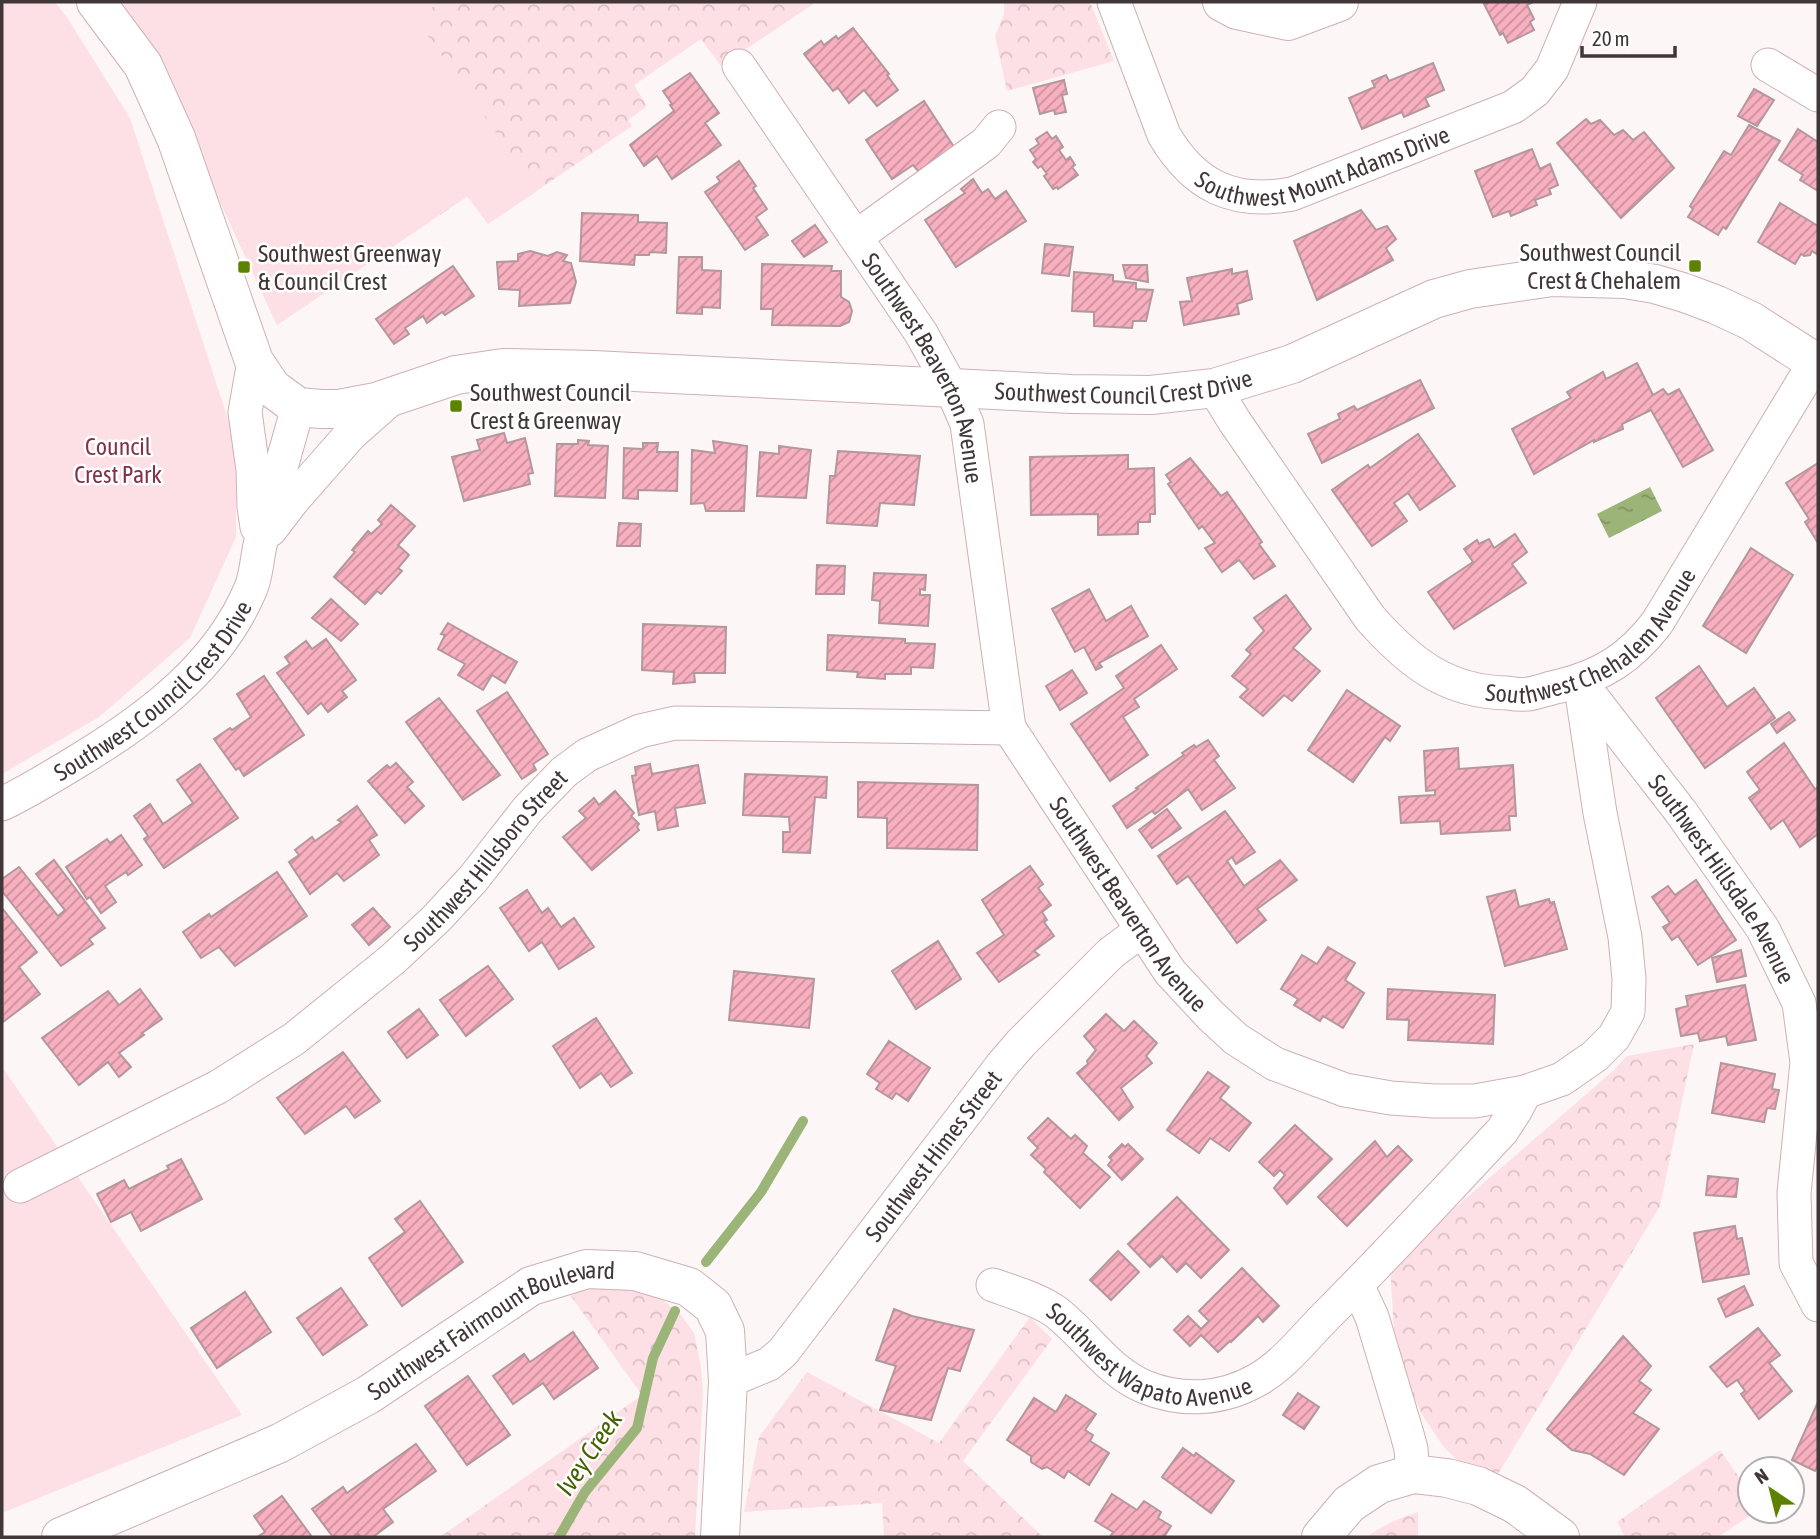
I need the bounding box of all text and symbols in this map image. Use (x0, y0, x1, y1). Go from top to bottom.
scale bar (1582, 14, 1675, 58)
text: 20 m (1592, 26, 1630, 50)
street label: Southwest Mount Adams Drive (1190, 120, 1453, 211)
place label: Southwest Council Crest & Chehalem (1520, 239, 1682, 294)
place label: Southwest Greenway & Council Crest (258, 240, 442, 295)
street label: Southwest Beaverton Avenue (857, 248, 989, 485)
marker: Southwest Council Crest & Chehalem (1687, 258, 1703, 274)
marker: Southwest Greenway & Council Crest (236, 259, 252, 275)
street label: Southwest Council Crest Drive (994, 364, 1255, 409)
place label: Southwest Council Crest & Greenway (470, 379, 632, 434)
marker: Southwest Council Crest & Greenway (448, 398, 464, 414)
park label: Council Crest Park (74, 433, 162, 488)
street label: Southwest Chehalem Avenue (1484, 563, 1701, 708)
street label: Southwest Council Crest Drive (49, 596, 256, 786)
street label: Southwest Hillsboro Street (398, 764, 572, 956)
street label: Southwest Hillsdale Avenue (1643, 769, 1801, 988)
street label: Southwest Beaverton Avenue (1045, 792, 1213, 1017)
street label: Southwest Himes Street (859, 1065, 1007, 1246)
street label: Southwest Fairmount Boulevard (362, 1255, 616, 1405)
street label: Southwest Wapato Avenue (1042, 1297, 1256, 1410)
water label: Ivey Creek (550, 1404, 629, 1501)
north arrow (1736, 1455, 1806, 1525)
text: N (1750, 1464, 1772, 1488)

